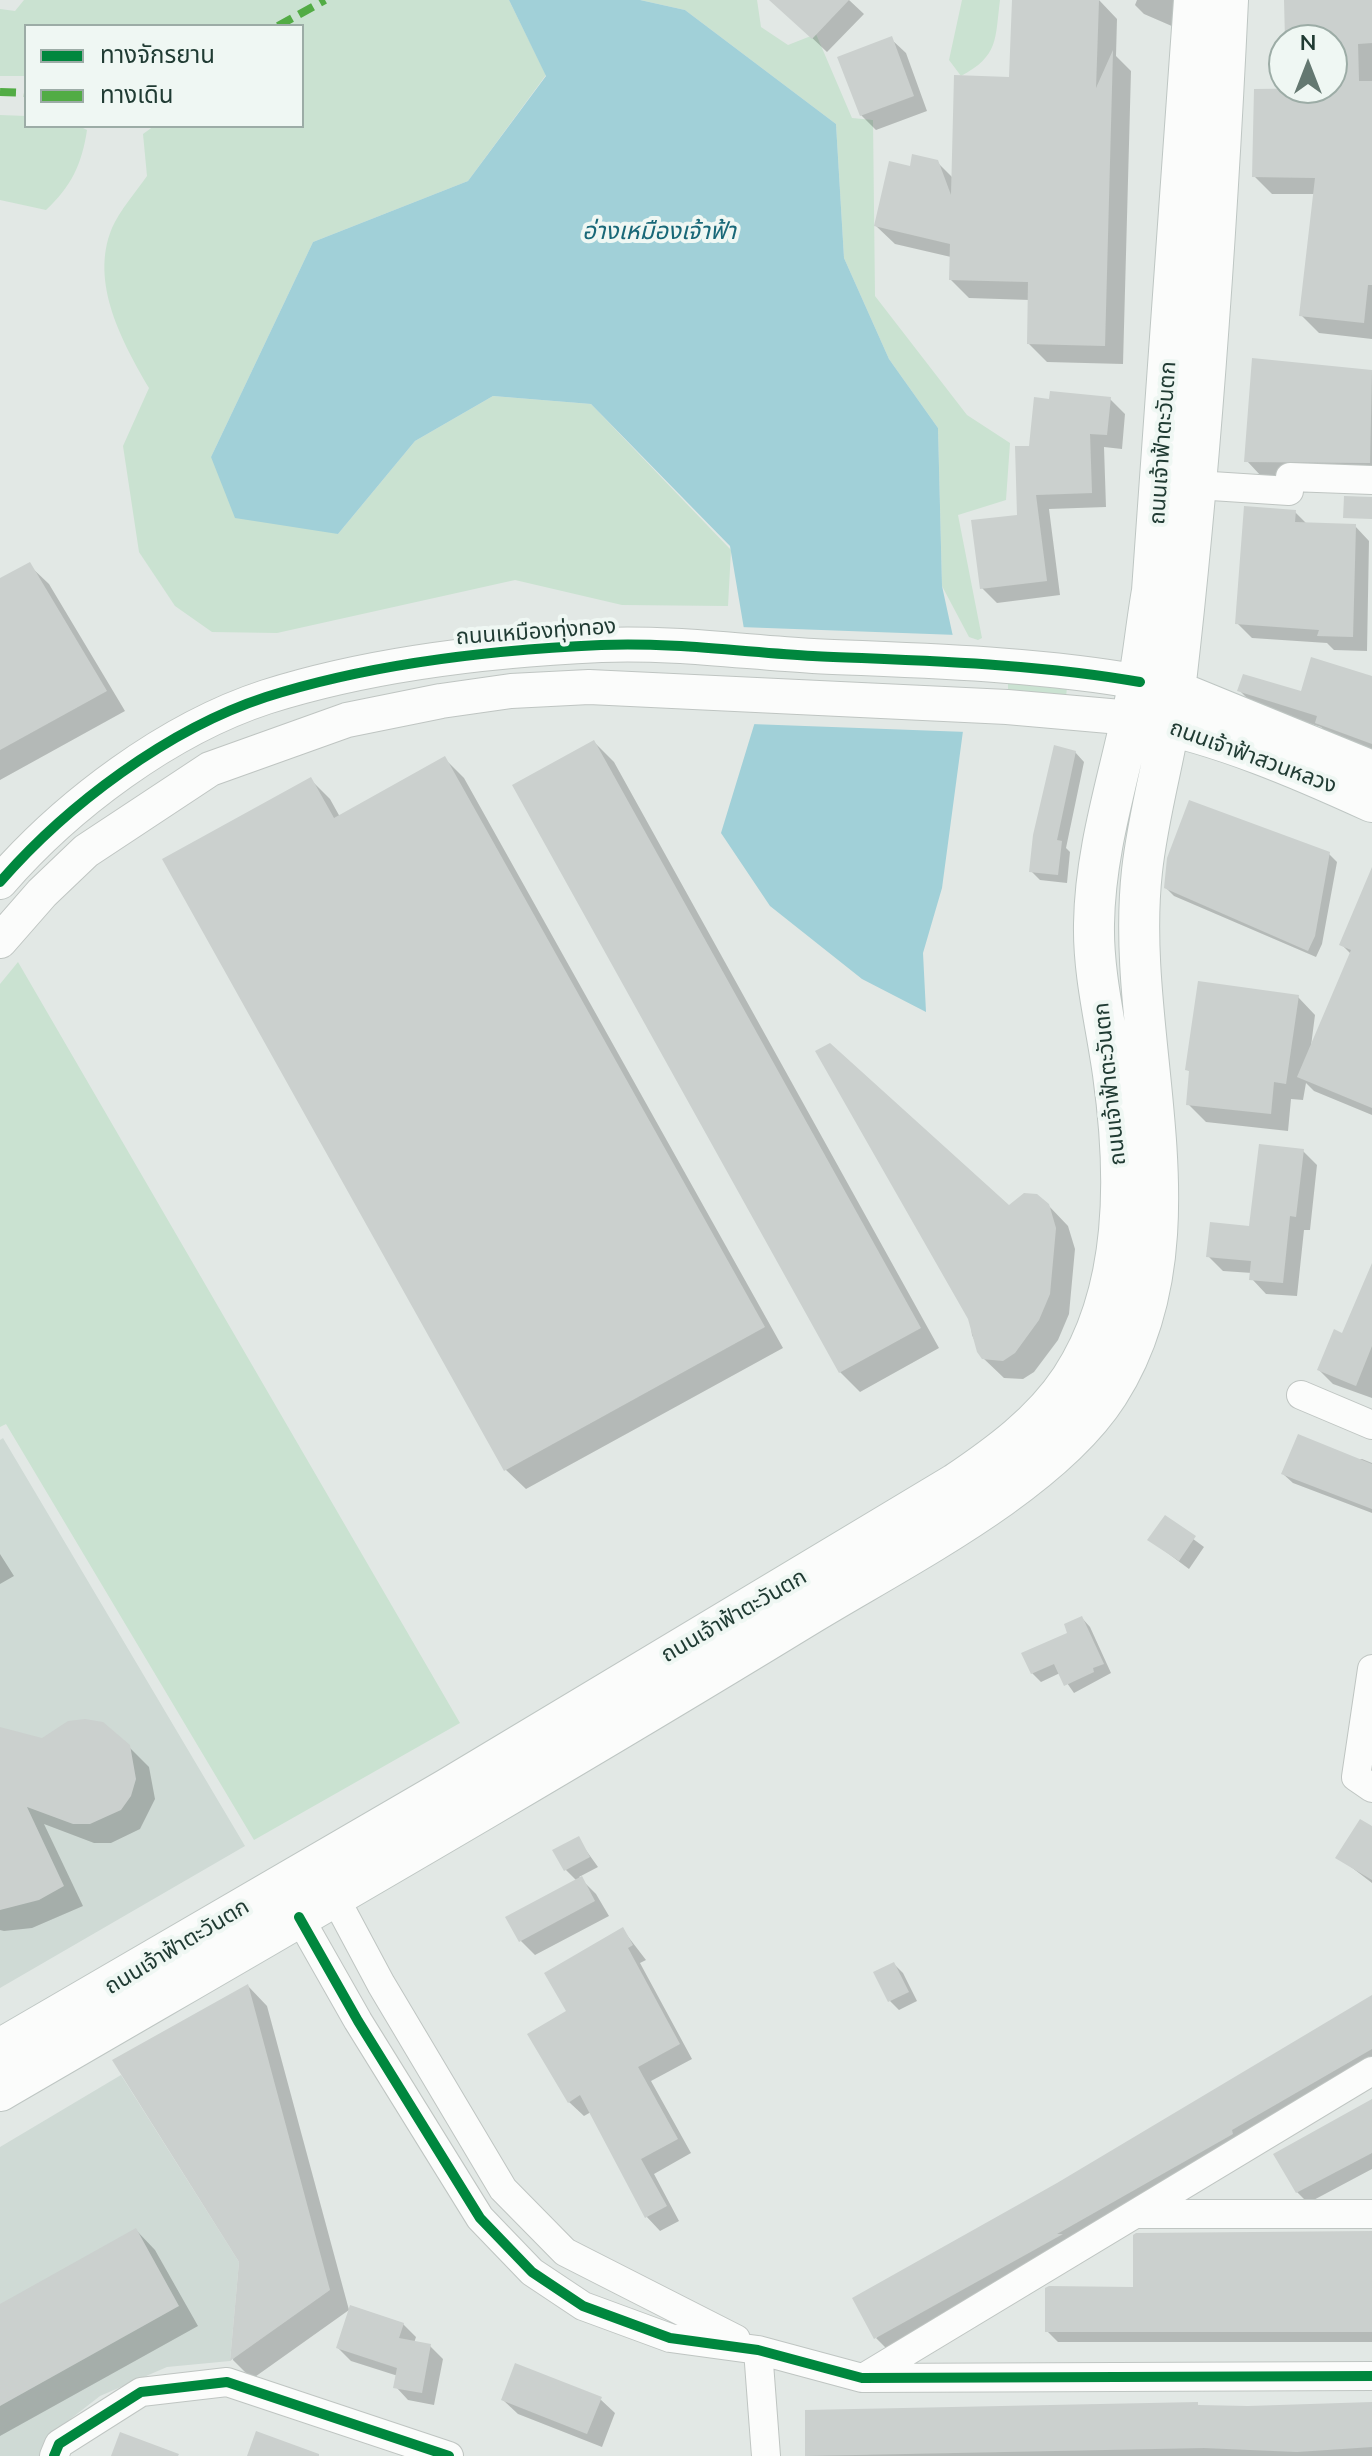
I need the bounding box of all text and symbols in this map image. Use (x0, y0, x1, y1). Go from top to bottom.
legend (24, 24, 304, 128)
north arrow (1268, 24, 1348, 104)
text: N (1300, 28, 1316, 56)
text: ทางจักรยาน (100, 39, 215, 69)
text: ทางเดิน (100, 79, 174, 109)
water label: อ่างเหมืองเจ้าฟ้า (582, 218, 736, 246)
street label: ถนนเจ้าฟ้าตะวันตก (1144, 360, 1182, 526)
street label: ถนนเหมืองทุ่งทอง (455, 613, 617, 651)
street label: ถนนเจ้าฟ้าสวนหลวง (1166, 715, 1340, 799)
street label: ถนนเจ้าฟ้าตะวันตก (1088, 1001, 1132, 1167)
street label: ถนนเจ้าฟ้าตะวันตก (657, 1564, 811, 1668)
street label: ถนนเจ้าฟ้าตะวันตก (100, 1894, 254, 2000)

